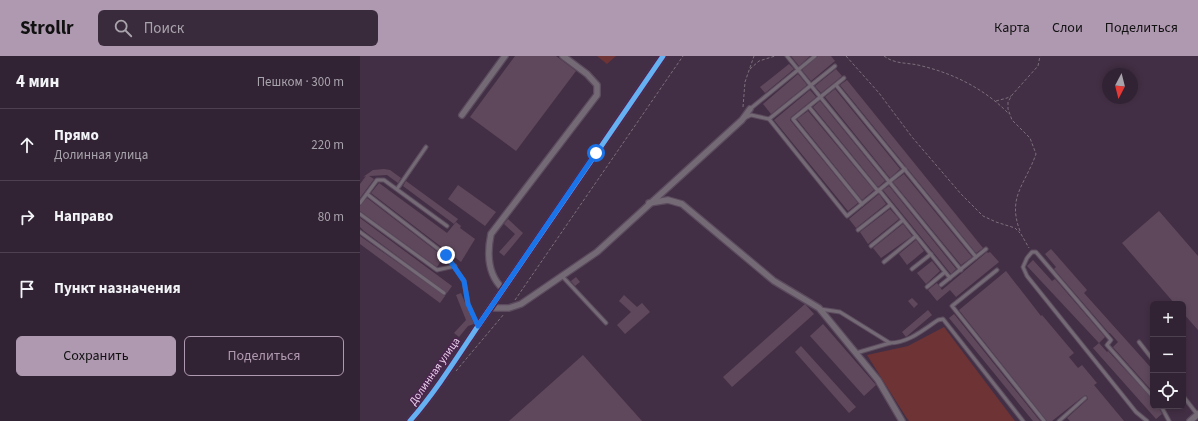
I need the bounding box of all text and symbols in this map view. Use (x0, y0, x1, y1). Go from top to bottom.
search box (98, 10, 378, 46)
text: Strollr (20, 15, 74, 42)
icon: search (112, 17, 134, 39)
text: Поиск (144, 18, 184, 39)
text: Карта (994, 18, 1030, 38)
text: Слои (1052, 18, 1083, 38)
text: Поделиться (1105, 18, 1178, 38)
north arrow (1102, 68, 1138, 104)
text: 4 мин (16, 70, 59, 94)
text: Пешком · 300 m (257, 73, 344, 91)
text: Прямо (54, 125, 99, 146)
icon: ahead (16, 134, 38, 156)
text: 220 m (311, 136, 344, 154)
route start (587, 144, 605, 162)
text: Долинная улица (54, 146, 148, 164)
icon: right (16, 206, 38, 228)
text: Направо (54, 206, 113, 227)
text: 80 m (318, 208, 344, 226)
route end (437, 246, 455, 264)
icon: arrive (16, 278, 38, 300)
text: Пункт назначения (54, 278, 181, 299)
map controls (1150, 301, 1186, 409)
button: + (1150, 301, 1186, 337)
street label: Долинная улица (405, 334, 463, 408)
button: Сохранить (16, 336, 176, 376)
button: Поделиться (184, 336, 344, 376)
button: − (1150, 337, 1186, 373)
button: locate (1150, 373, 1186, 409)

